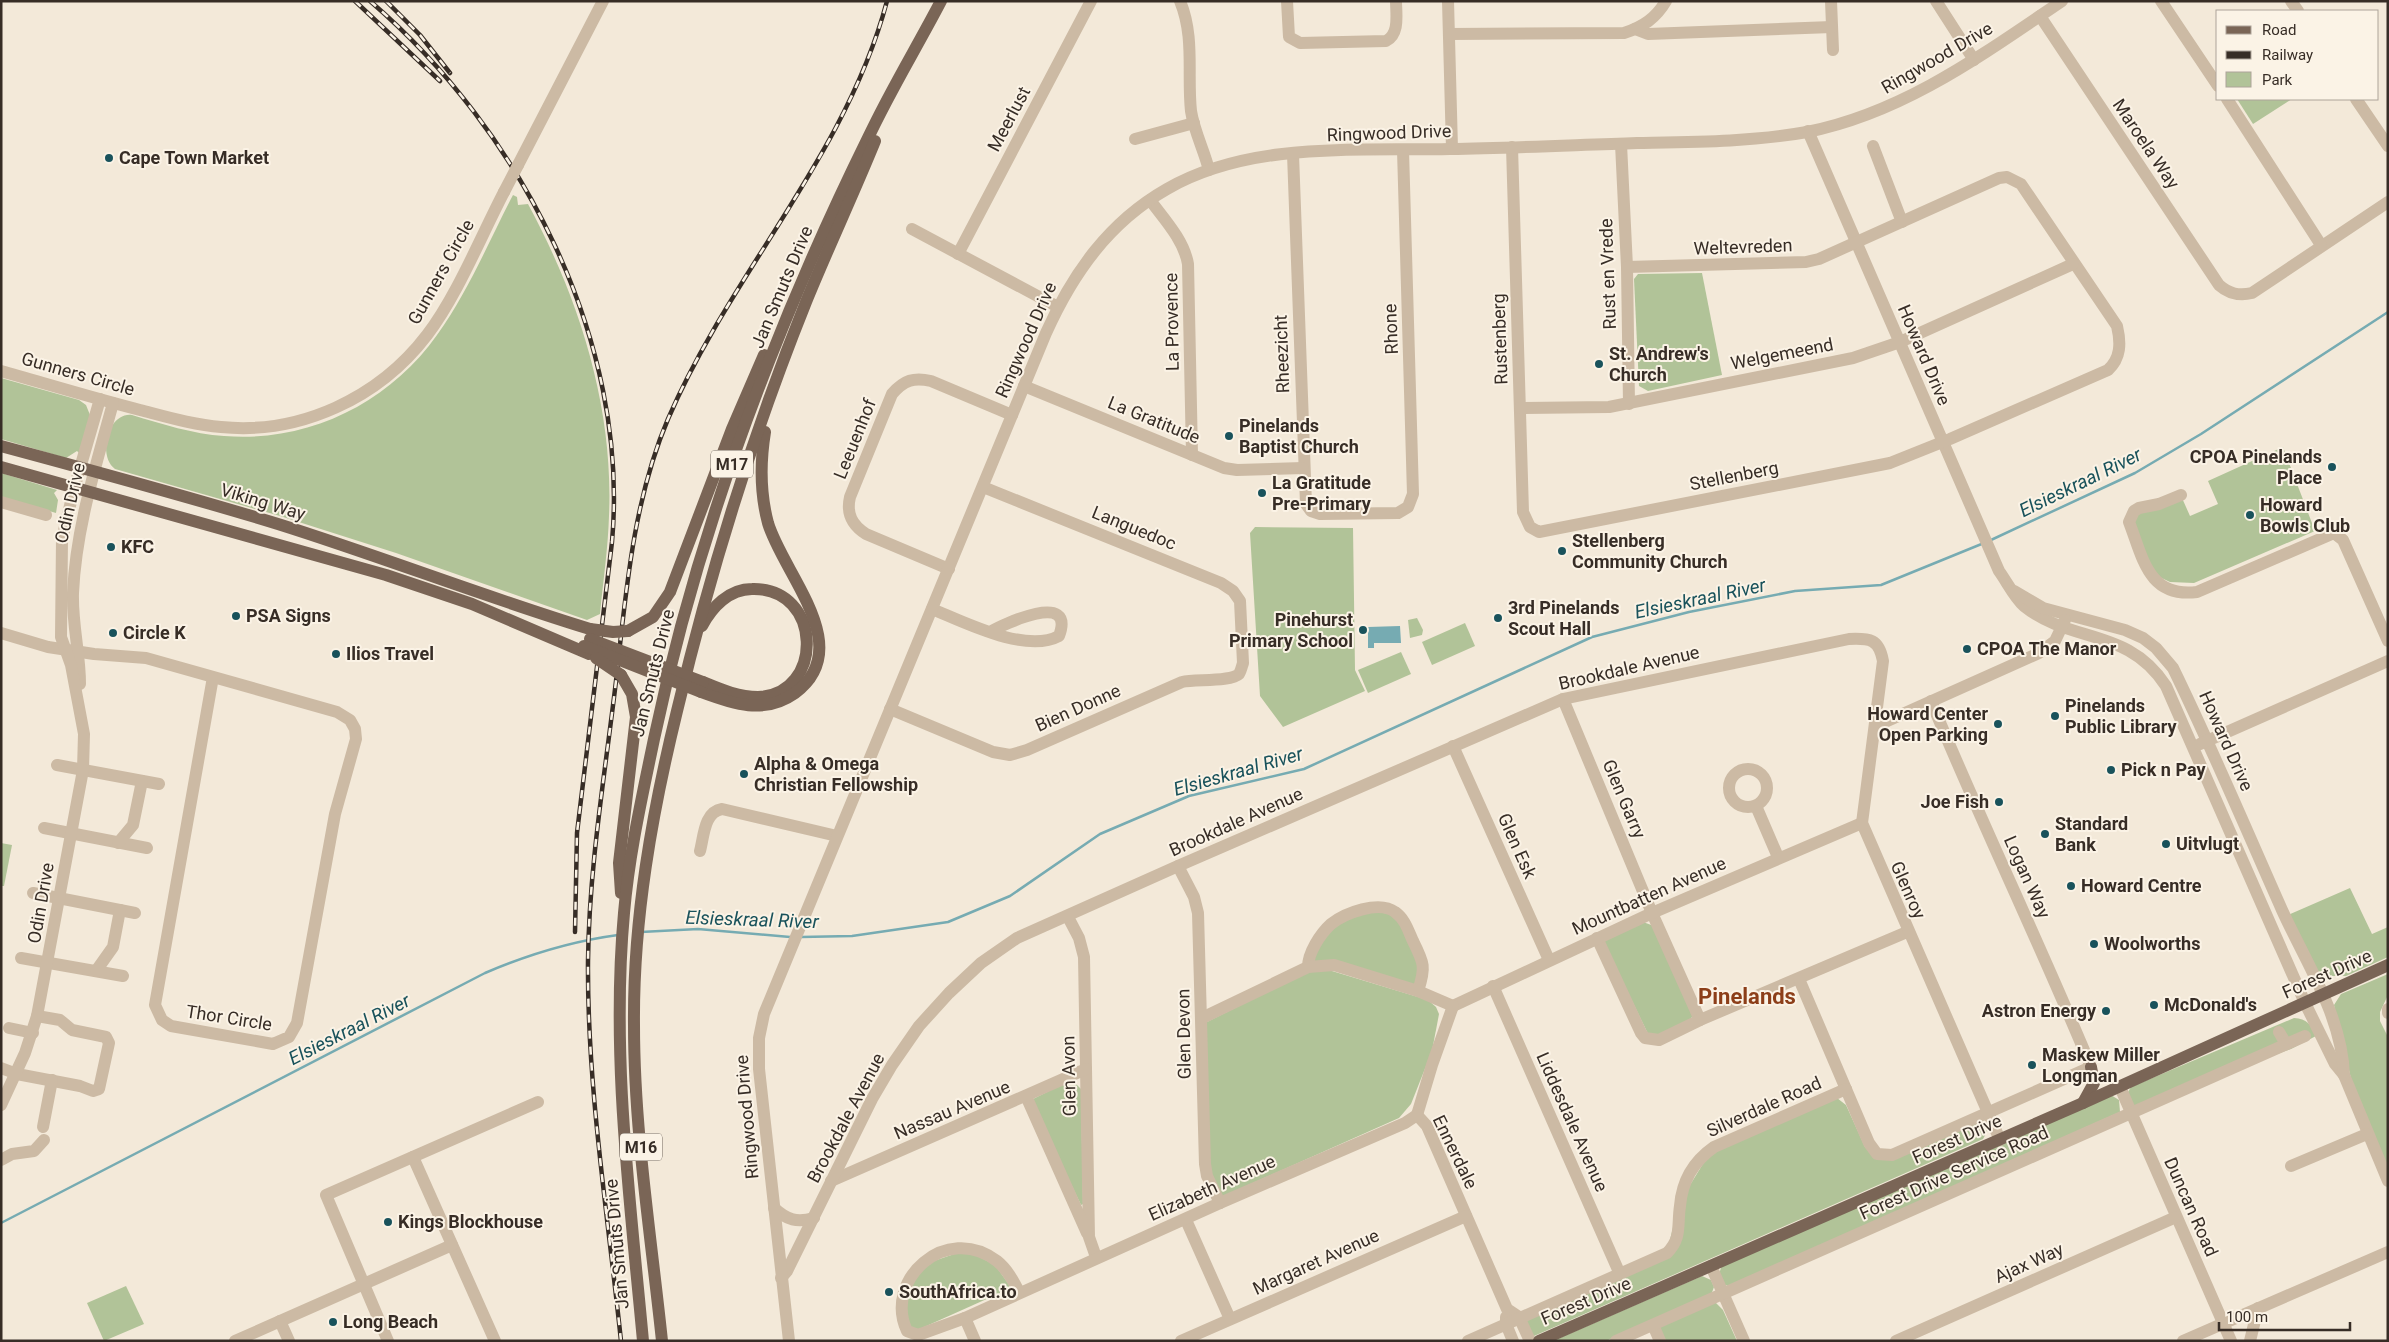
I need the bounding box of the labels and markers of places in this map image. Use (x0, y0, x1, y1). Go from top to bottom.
place label: Cape Town Market (119, 147, 269, 168)
marker: Cape Town Market (103, 152, 115, 164)
place label: St. Andrew's Church (1609, 343, 1709, 385)
marker: St. Andrew's Church (1593, 358, 1605, 370)
place label: Pinelands Baptist Church (1239, 415, 1359, 457)
marker: Pinelands Baptist Church (1223, 430, 1235, 442)
place label: CPOA Pinelands Place (2190, 446, 2322, 488)
marker: CPOA Pinelands Place (2326, 461, 2338, 473)
place label: La Gratitude Pre-Primary (1272, 472, 1372, 514)
marker: La Gratitude Pre-Primary (1256, 487, 1268, 499)
place label: Howard Bowls Club (2260, 494, 2350, 536)
marker: Howard Bowls Club (2244, 509, 2256, 521)
place label: Stellenberg Community Church (1572, 530, 1728, 572)
place label: KFC (121, 536, 154, 557)
marker: KFC (105, 541, 117, 553)
marker: Stellenberg Community Church (1556, 545, 1568, 557)
place label: 3rd Pinelands Scout Hall (1508, 597, 1619, 639)
place label: PSA Signs (246, 605, 331, 626)
place label: Pinehurst Primary School (1229, 609, 1353, 651)
marker: PSA Signs (230, 610, 242, 622)
marker: 3rd Pinelands Scout Hall (1492, 612, 1504, 624)
place label: Circle K (123, 622, 186, 643)
marker: Pinehurst Primary School (1357, 624, 1369, 636)
marker: Circle K (107, 627, 119, 639)
place label: CPOA The Manor (1977, 638, 2117, 659)
place label: Ilios Travel (346, 643, 434, 664)
marker: CPOA The Manor (1961, 643, 1973, 655)
marker: Ilios Travel (330, 648, 342, 660)
place label: Pinelands Public Library (2065, 695, 2177, 737)
place label: Howard Center Open Parking (1867, 703, 1988, 745)
marker: Pinelands Public Library (2049, 710, 2061, 722)
marker: Howard Center Open Parking (1992, 718, 2004, 730)
place label: Alpha & Omega Christian Fellowship (754, 753, 918, 795)
place label: Pick n Pay (2121, 759, 2206, 780)
marker: Pick n Pay (2105, 764, 2117, 776)
marker: Alpha & Omega Christian Fellowship (738, 768, 750, 780)
place label: Joe Fish (1921, 791, 1989, 812)
marker: Joe Fish (1993, 796, 2005, 808)
place label: Standard Bank (2055, 813, 2128, 855)
marker: Standard Bank (2039, 828, 2051, 840)
place label: Uitvlugt (2176, 833, 2239, 854)
marker: Uitvlugt (2160, 838, 2172, 850)
place label: Howard Centre (2081, 875, 2202, 896)
marker: Howard Centre (2065, 880, 2077, 892)
place label: Woolworths (2104, 933, 2200, 954)
marker: Woolworths (2088, 938, 2100, 950)
place label: McDonald's (2164, 994, 2257, 1015)
marker: McDonald's (2148, 999, 2160, 1011)
place label: Astron Energy (1982, 1000, 2097, 1021)
marker: Astron Energy (2100, 1005, 2112, 1017)
place label: Maskew Miller Longman (2042, 1044, 2160, 1086)
marker: Maskew Miller Longman (2026, 1059, 2038, 1071)
place label: Kings Blockhouse (398, 1211, 543, 1232)
marker: Kings Blockhouse (382, 1216, 394, 1228)
place label: SouthAfrica.to (899, 1281, 1017, 1302)
marker: SouthAfrica.to (883, 1286, 895, 1298)
place label: Long Beach (343, 1311, 438, 1332)
marker: Long Beach (327, 1316, 339, 1328)

